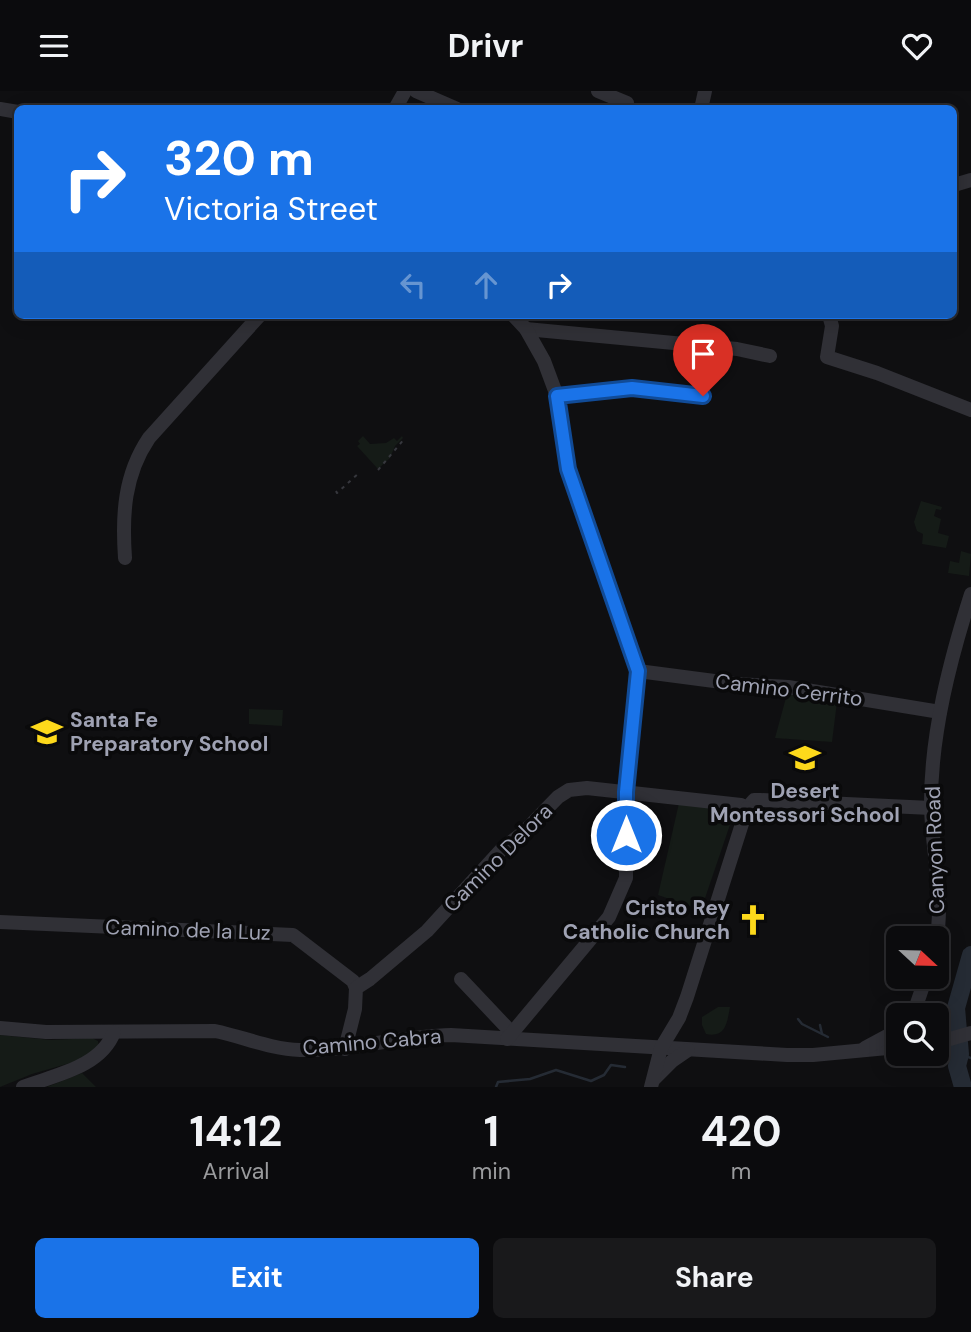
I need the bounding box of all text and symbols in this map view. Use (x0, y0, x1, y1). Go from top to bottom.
text: Drivr (448, 25, 523, 67)
icon: menu (35, 27, 73, 65)
icon: heart (898, 27, 936, 65)
text: 320 m (164, 126, 314, 190)
icon: right (49, 133, 140, 224)
text: Victoria Street (164, 188, 378, 230)
icon: left (394, 266, 432, 304)
icon: ahead (467, 266, 505, 304)
icon: right (540, 266, 578, 304)
pin (673, 324, 733, 396)
icon: arrive (684, 335, 722, 373)
street label: Camino Cerrito (714, 667, 864, 713)
place label: Santa Fe Preparatory School (70, 706, 268, 758)
school or university icon: Santa Fe Preparatory School (30, 715, 64, 749)
school or university icon: Desert Montessori School (788, 741, 822, 775)
place label: Desert Montessori School (710, 777, 900, 829)
street label: Canyon Road (919, 786, 951, 914)
street label: Camino Delora (438, 798, 558, 918)
position arrow (589, 798, 663, 872)
place label: Cristo Rey Catholic Church (563, 894, 730, 946)
church icon: Cristo Rey Catholic Church (736, 903, 770, 937)
street label: Camino de la Luz (105, 913, 271, 947)
north arrow (886, 926, 948, 989)
map controls (886, 926, 949, 1066)
button: search (886, 1003, 949, 1066)
street label: Camino Cabra (301, 1022, 443, 1062)
text: 14:12 (190, 1104, 282, 1159)
text: 1 (484, 1104, 499, 1159)
text: 420 (701, 1104, 781, 1159)
text: Arrival (202, 1156, 269, 1186)
text: min (472, 1156, 511, 1186)
text: m (731, 1156, 751, 1186)
button: Exit (35, 1238, 479, 1318)
button: Share (493, 1238, 936, 1318)

